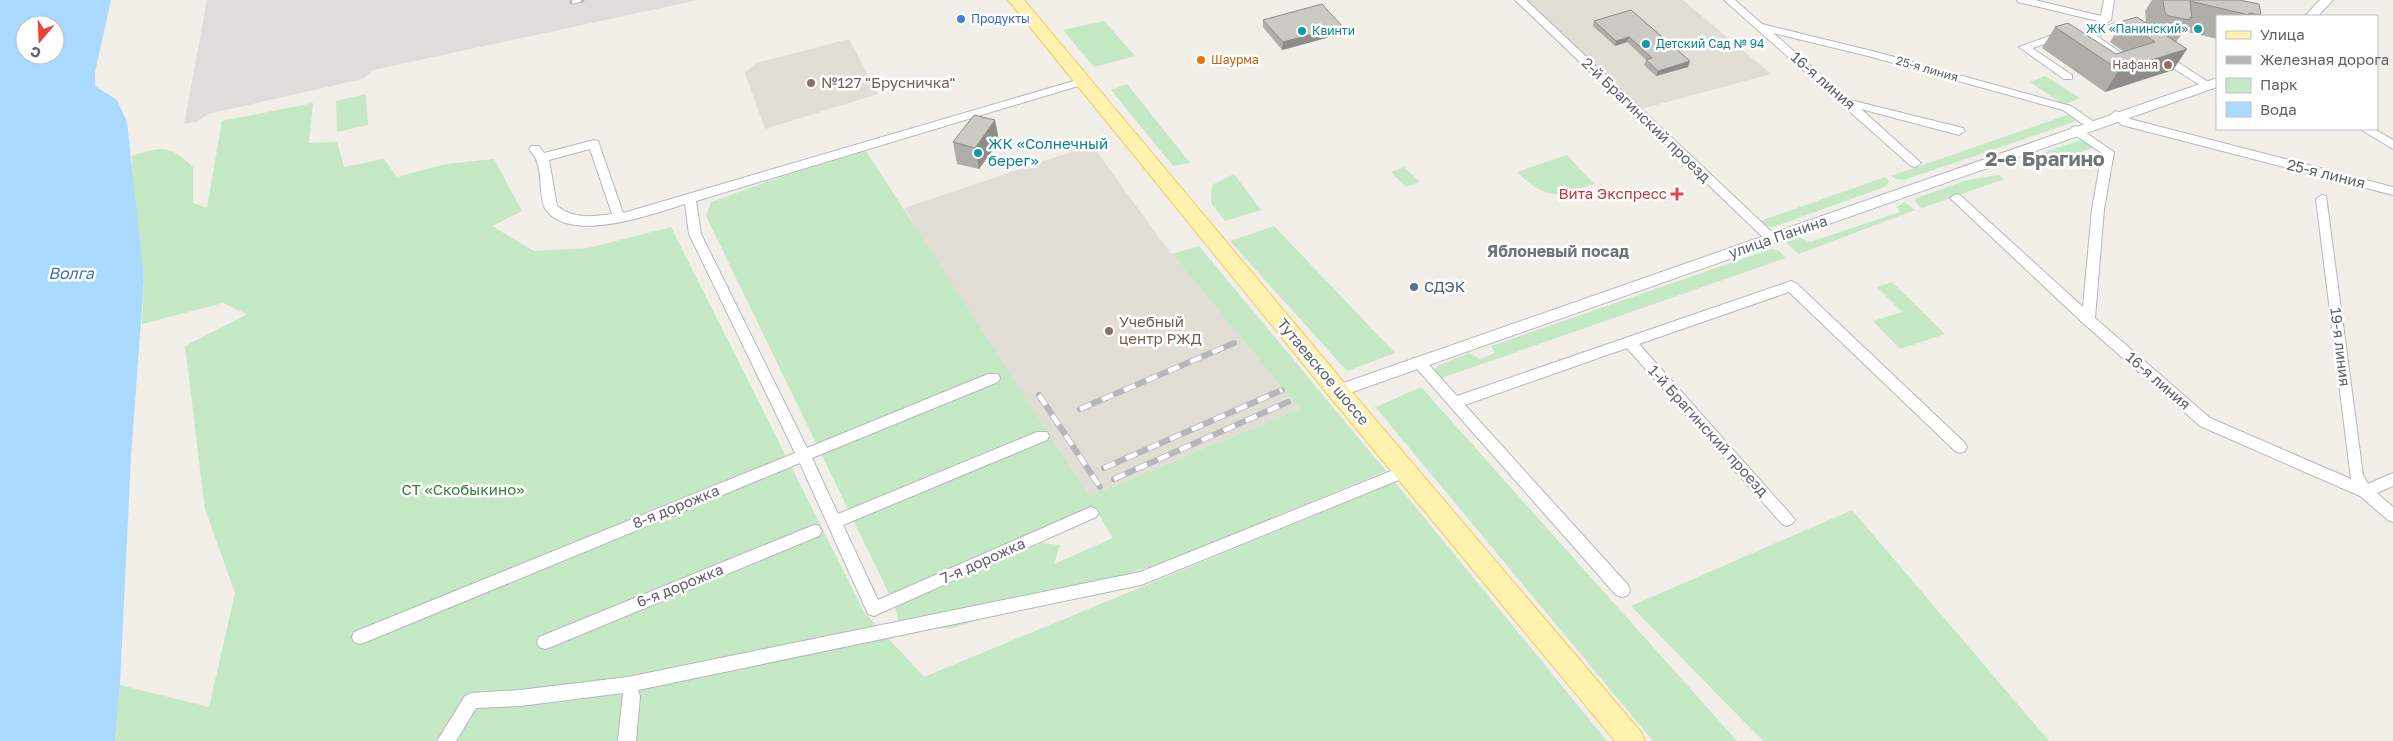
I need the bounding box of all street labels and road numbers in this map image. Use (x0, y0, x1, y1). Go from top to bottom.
street label: 16-я линия (1788, 47, 1859, 113)
street label: 25-я линия (1894, 52, 1960, 85)
street label: 2-й Брагинский проезд (1579, 53, 1715, 185)
street label: 25-я линия (2285, 155, 2367, 191)
street label: улица Панина (1726, 211, 1829, 261)
street label: 19-я линия (2327, 307, 2355, 387)
street label: Тутаевское шоссе (1274, 314, 1374, 429)
street label: 16-я линия (2123, 347, 2194, 413)
street label: 1-й Брагинский проезд (1645, 361, 1772, 500)
street label: 8-я дорожка (630, 480, 722, 532)
street label: 7-я дорожка (937, 533, 1028, 587)
street label: 6-я дорожка (634, 559, 726, 611)

